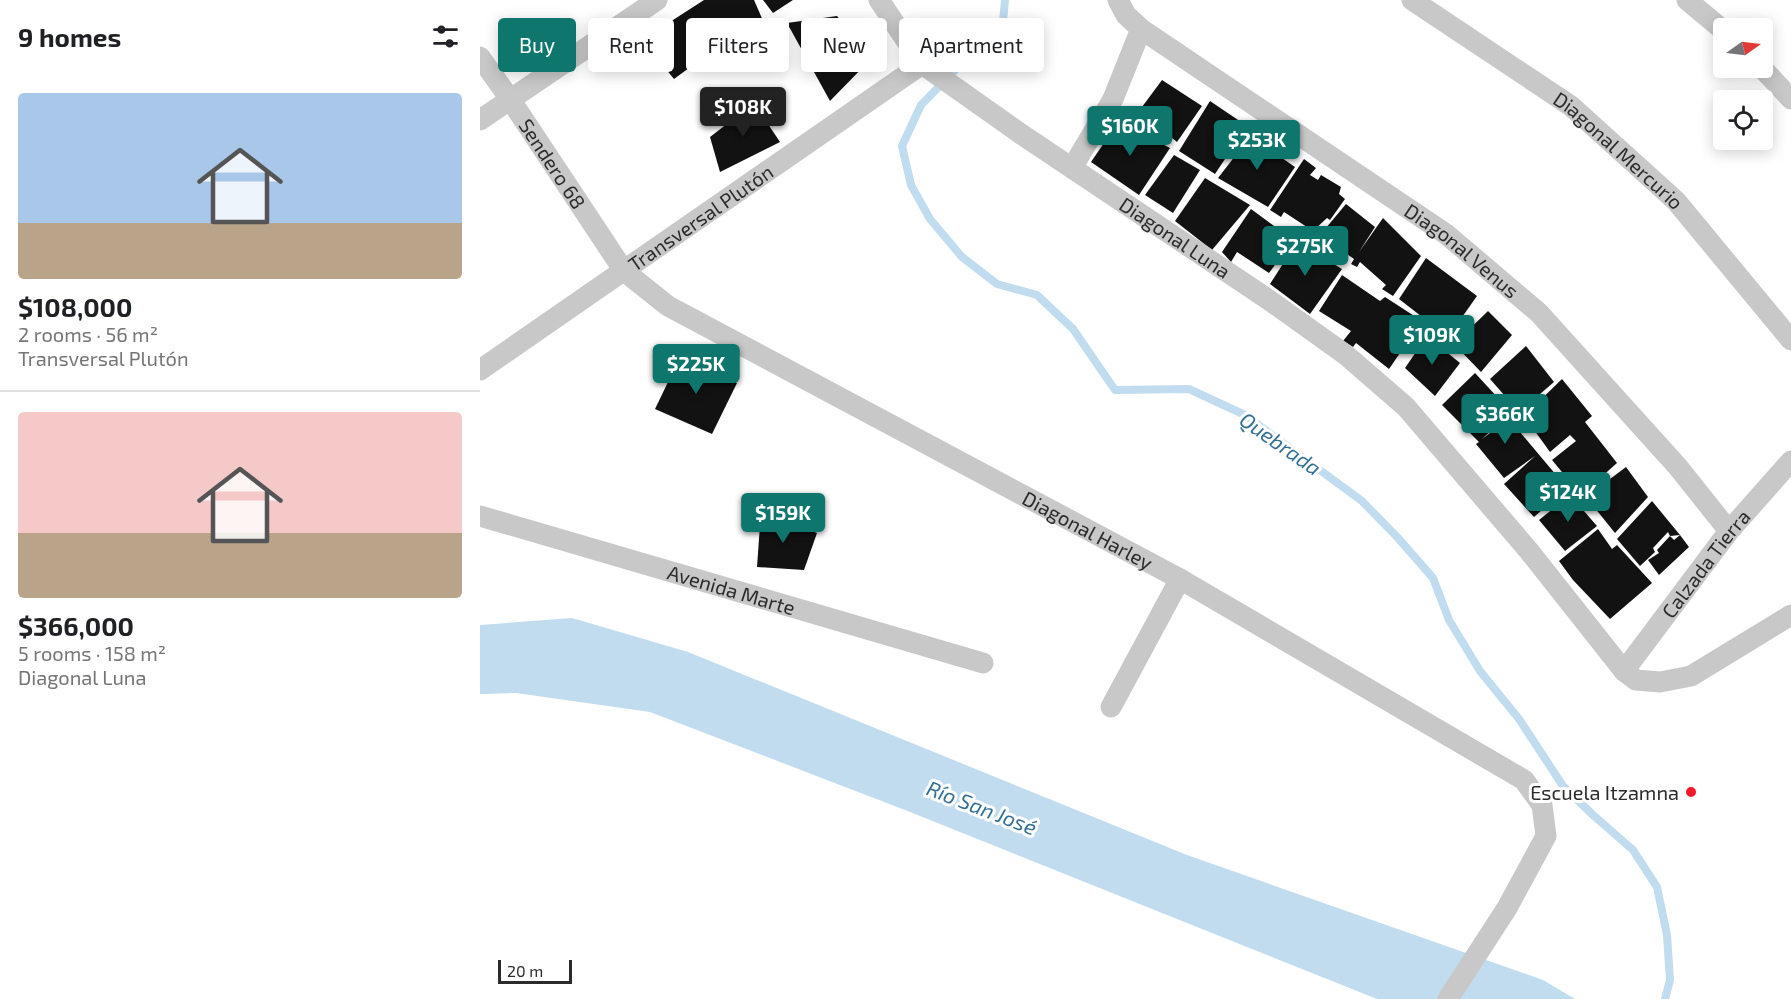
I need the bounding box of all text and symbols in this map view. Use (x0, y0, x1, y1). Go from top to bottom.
chip: Buy (498, 18, 576, 72)
chip: Rent (588, 18, 674, 72)
chip: Filters (686, 18, 789, 72)
chip: New (801, 18, 887, 72)
chip: Apartment (899, 18, 1044, 72)
north arrow (1713, 18, 1773, 78)
map controls (1713, 18, 1773, 150)
icon: filters (429, 20, 462, 53)
text: 9 homes (18, 21, 121, 52)
street label: Diagonal Mercurio (1549, 86, 1689, 213)
pin: $108K (701, 87, 785, 138)
button: locate (1713, 90, 1773, 150)
text: $108K (714, 94, 772, 118)
pin: $160K (1088, 106, 1172, 157)
text: $160K (1101, 113, 1159, 137)
street label: Sendero 68 (514, 114, 591, 213)
pin: $253K (1215, 120, 1299, 171)
text: $253K (1228, 127, 1286, 151)
icon: home (186, 132, 294, 240)
street label: Transversal Plutón (623, 159, 777, 276)
street label: Diagonal Luna (1115, 192, 1235, 283)
street label: Diagonal Venus (1400, 198, 1524, 303)
pin: $275K (1263, 226, 1347, 277)
text: $275K (1276, 233, 1334, 257)
text: $108,000 (18, 291, 132, 322)
pin: $109K (1390, 315, 1474, 366)
text: 2 rooms · 56 m² (18, 322, 158, 346)
text: $109K (1403, 322, 1461, 346)
pin: $225K (654, 344, 738, 395)
text: Transversal Plutón (18, 346, 189, 370)
text: $225K (667, 351, 725, 375)
pin: $366K (1463, 394, 1547, 445)
text: $366K (1475, 401, 1535, 425)
water label: Quebrada (1235, 406, 1326, 481)
icon: home (186, 451, 294, 559)
pin: $124K (1526, 472, 1610, 523)
text: $124K (1539, 479, 1597, 503)
street label: Diagonal Harley (1019, 485, 1157, 574)
pin: $159K (741, 493, 825, 544)
text: $159K (755, 500, 811, 524)
street label: Calzada Tierra (1656, 504, 1755, 622)
street label: Avenida Marte (665, 559, 798, 619)
text: $366,000 (18, 610, 134, 641)
text: 5 rooms · 158 m² (18, 641, 166, 665)
text: Diagonal Luna (18, 665, 146, 689)
water label: Río San José (923, 775, 1041, 839)
place label: Escuela Itzamna (1530, 780, 1679, 804)
marker: Escuela Itzamna (1684, 785, 1698, 799)
scale bar (498, 957, 572, 984)
text: 20 m (507, 961, 543, 980)

